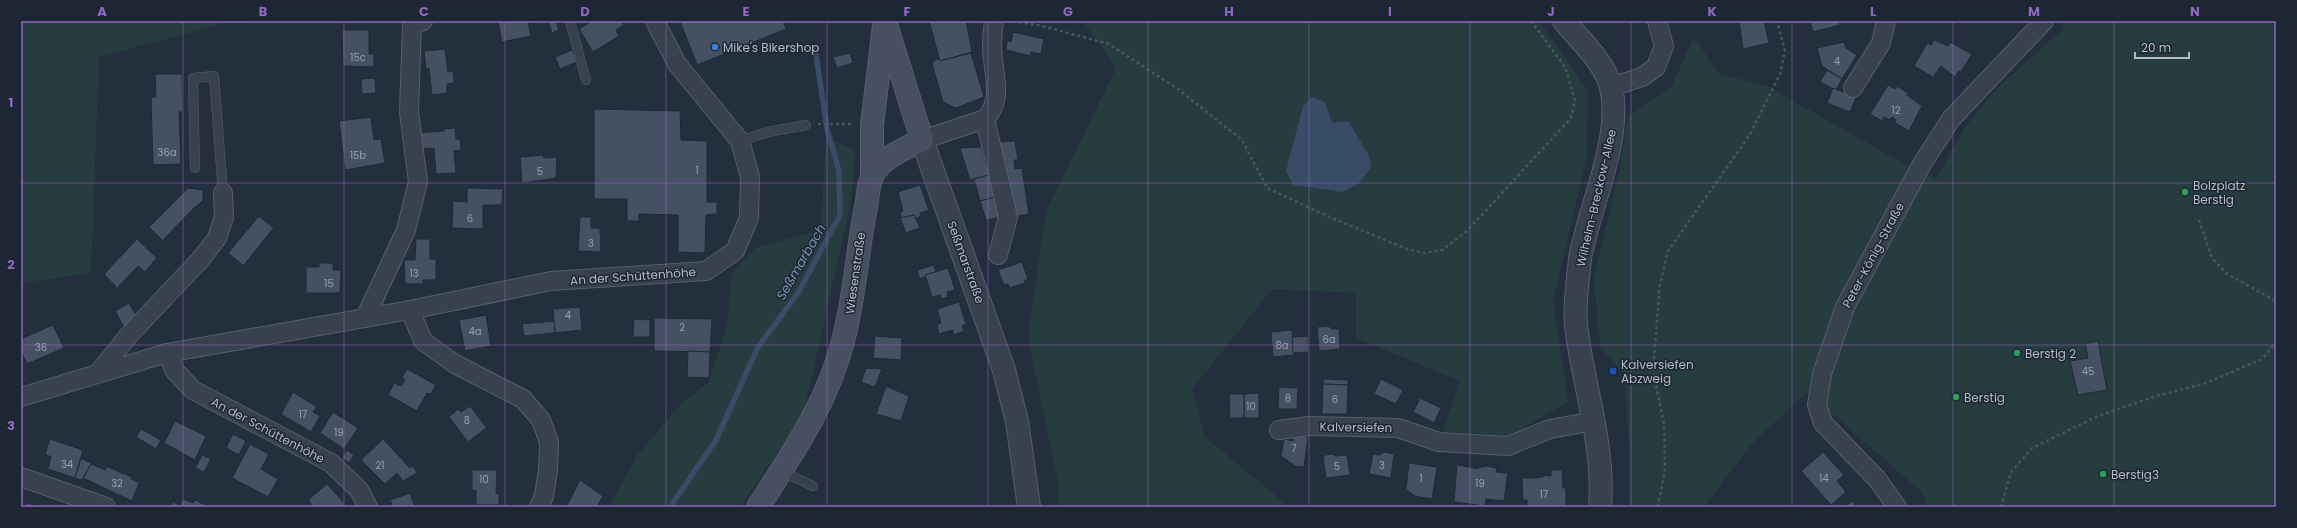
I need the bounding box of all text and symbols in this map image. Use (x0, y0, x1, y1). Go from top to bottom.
text: A (97, 2, 107, 21)
text: B (259, 2, 268, 21)
text: C (419, 2, 429, 21)
text: D (580, 2, 590, 21)
text: E (742, 2, 750, 21)
text: F (903, 2, 911, 21)
text: G (1063, 2, 1073, 21)
text: H (1224, 2, 1234, 21)
text: I (1388, 2, 1392, 21)
text: J (1547, 2, 1555, 21)
text: K (1707, 2, 1717, 21)
text: L (1870, 2, 1876, 21)
text: M (2028, 2, 2040, 21)
text: N (2190, 2, 2200, 21)
scale bar (2135, 34, 2189, 60)
place label: Mike's Bikershop (723, 39, 819, 56)
text: 20 m (2141, 39, 2171, 56)
marker: Mike's Bikershop (710, 42, 720, 52)
house number: 15c (350, 50, 366, 65)
house number: 4 (1834, 54, 1840, 69)
text: 1 (9, 93, 13, 112)
house number: 12 (1892, 103, 1901, 118)
street label: Wilhelm-Breckow-Allee (1572, 128, 1620, 268)
house number: 36a (158, 145, 177, 160)
house number: 15b (350, 148, 366, 163)
house number: 1 (695, 163, 699, 178)
house number: 5 (537, 164, 543, 179)
place label: Bolzplatz Berstig (2193, 177, 2245, 208)
marker: Bolzplatz Berstig (2180, 187, 2190, 197)
street label: Peter-König-Straße (1838, 199, 1908, 311)
house number: 6 (467, 211, 473, 226)
street label: Seßmarstraße (943, 218, 989, 306)
water label: Seßmarbach (772, 220, 830, 304)
street label: Wiesenstraße (841, 231, 869, 315)
house number: 3 (588, 236, 594, 251)
text: 2 (7, 255, 15, 274)
street label: An der Schüttenhöhe (569, 263, 697, 289)
house number: 13 (409, 266, 419, 281)
house number: 15 (324, 276, 334, 291)
house number: 4 (565, 308, 571, 323)
house number: 2 (679, 320, 685, 335)
house number: 4a (468, 324, 482, 339)
house number: 6a (1322, 332, 1336, 347)
house number: 8a (1275, 338, 1289, 353)
house number: 36 (35, 340, 47, 355)
place label: Berstig 2 (2025, 345, 2076, 362)
marker: Berstig 2 (2012, 348, 2022, 358)
place label: Kalversiefen Abzweig (1621, 356, 1694, 387)
house number: 45 (2082, 364, 2094, 379)
marker: Kalversiefen Abzweig (1608, 366, 1618, 376)
place label: Berstig (1964, 389, 2005, 406)
house number: 8 (1285, 391, 1291, 406)
house number: 6 (1332, 392, 1338, 407)
marker: Berstig (1951, 392, 1961, 402)
street label: An der Schüttenhöhe (208, 393, 328, 467)
house number: 10 (1246, 399, 1256, 414)
house number: 17 (299, 407, 308, 422)
house number: 8 (464, 413, 470, 428)
text: 3 (7, 416, 15, 435)
street label: Kalversiefen (1320, 418, 1392, 436)
house number: 19 (334, 425, 344, 440)
house number: 7 (1291, 441, 1297, 456)
house number: 34 (61, 457, 73, 472)
house number: 21 (376, 458, 384, 473)
house number: 3 (1379, 458, 1385, 473)
house number: 5 (1334, 459, 1340, 474)
place label: Berstig3 (2111, 466, 2159, 483)
marker: Berstig3 (2098, 469, 2108, 479)
house number: 1 (1419, 471, 1423, 486)
house number: 14 (1819, 471, 1829, 486)
house number: 10 (479, 472, 489, 487)
house number: 32 (111, 476, 123, 491)
house number: 19 (1475, 476, 1485, 491)
house number: 17 (1540, 487, 1549, 502)

